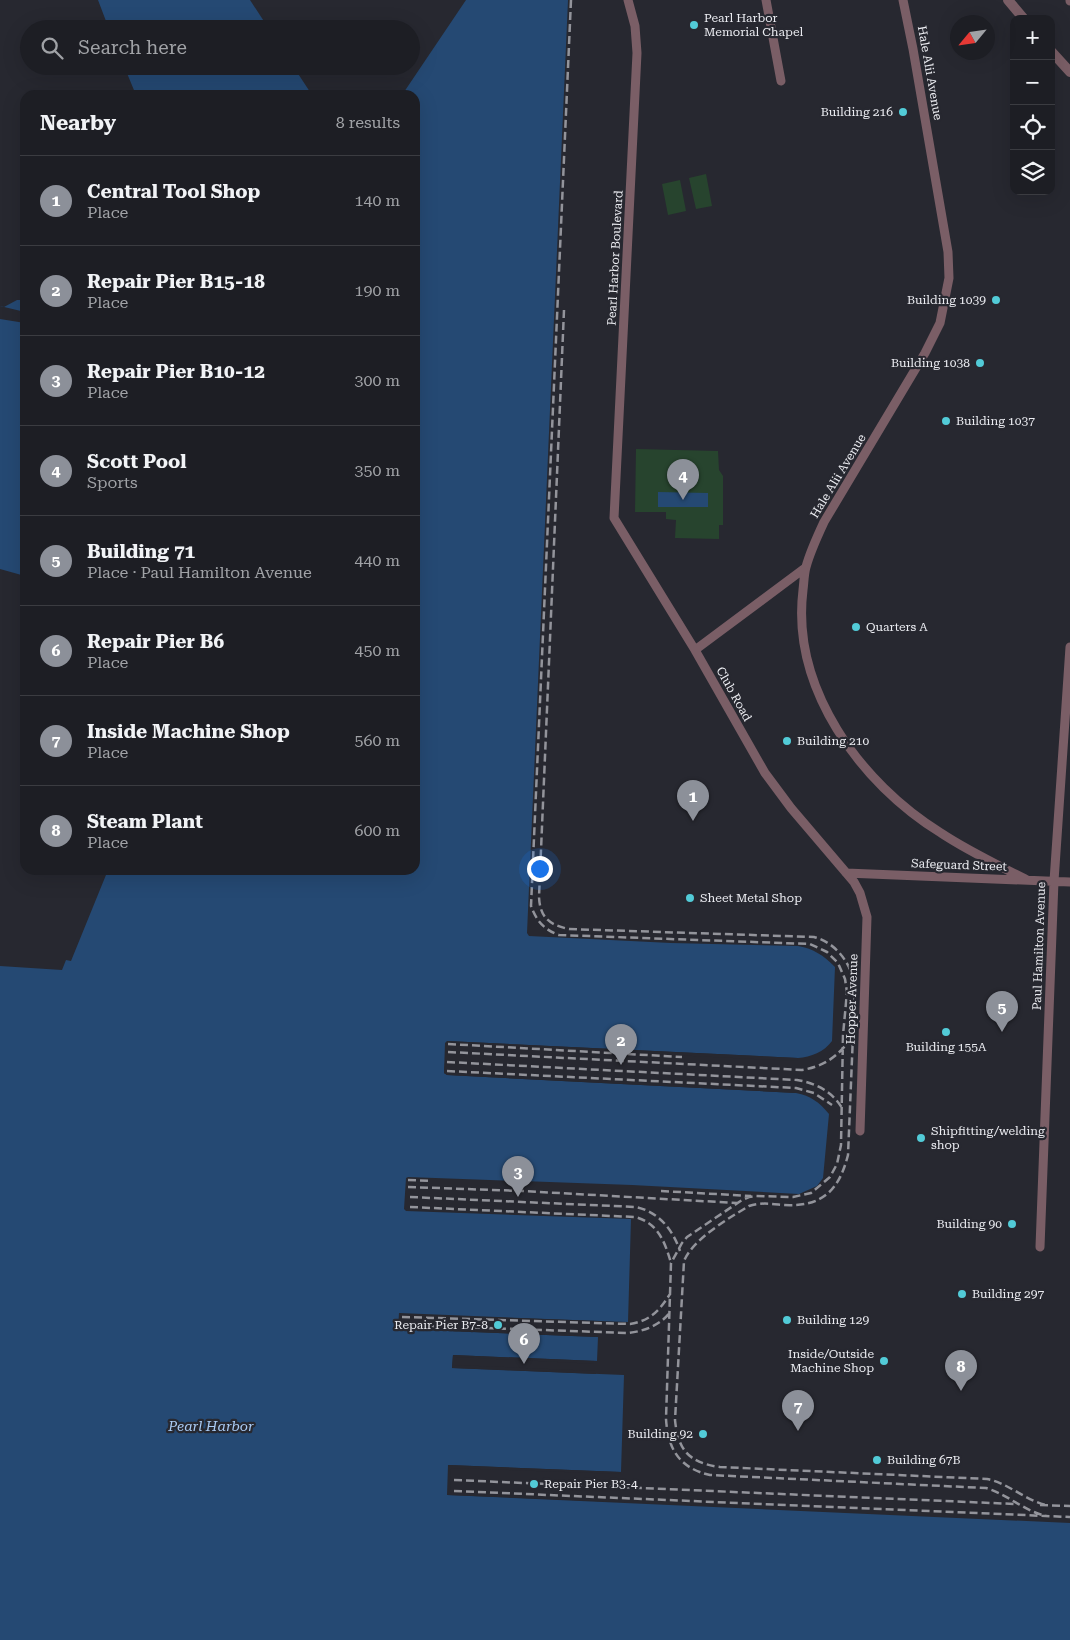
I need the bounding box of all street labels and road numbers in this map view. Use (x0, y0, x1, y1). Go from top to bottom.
street label: Hale Alii Avenue (915, 25, 945, 122)
street label: Pearl Harbor Boulevard (604, 190, 626, 326)
street label: Hale Alii Avenue (807, 431, 869, 521)
street label: Club Road (713, 664, 755, 724)
street label: Safeguard Street (911, 856, 1008, 874)
street label: Paul Hamilton Avenue (1030, 881, 1048, 1010)
street label: Hopper Avenue (843, 953, 861, 1044)

